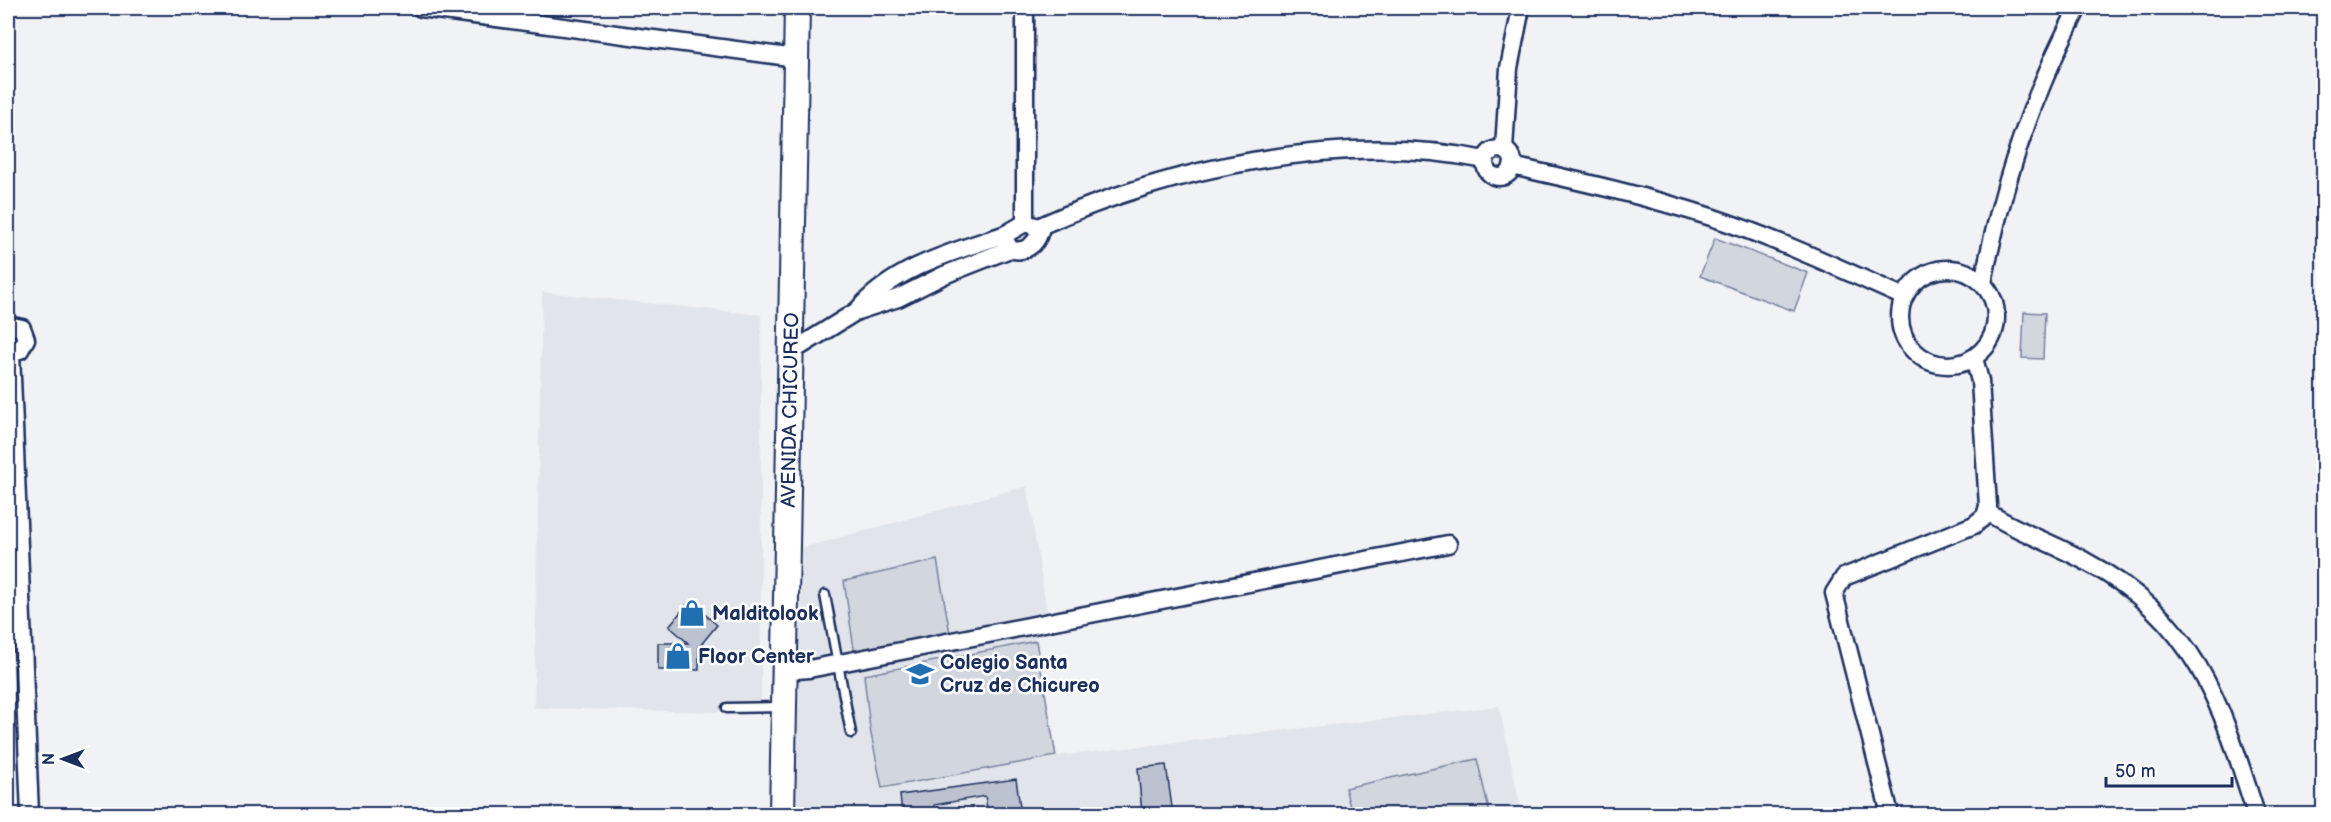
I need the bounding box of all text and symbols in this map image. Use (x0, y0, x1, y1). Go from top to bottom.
street label: AVENIDA CHICUREO (777, 312, 804, 508)
shop icon: Malditolook (677, 598, 707, 628)
place label: Malditolook (712, 602, 819, 626)
shop icon: Floor Center (663, 641, 693, 671)
place label: Floor Center (698, 645, 815, 669)
place label: Colegio Santa Cruz de Chicureo (940, 651, 1100, 698)
school or university icon: Colegio Santa Cruz de Chicureo (905, 659, 935, 689)
north arrow (33, 729, 93, 789)
scale bar (2106, 750, 2232, 788)
text: N (40, 753, 59, 765)
text: 50 m (2115, 761, 2156, 782)

